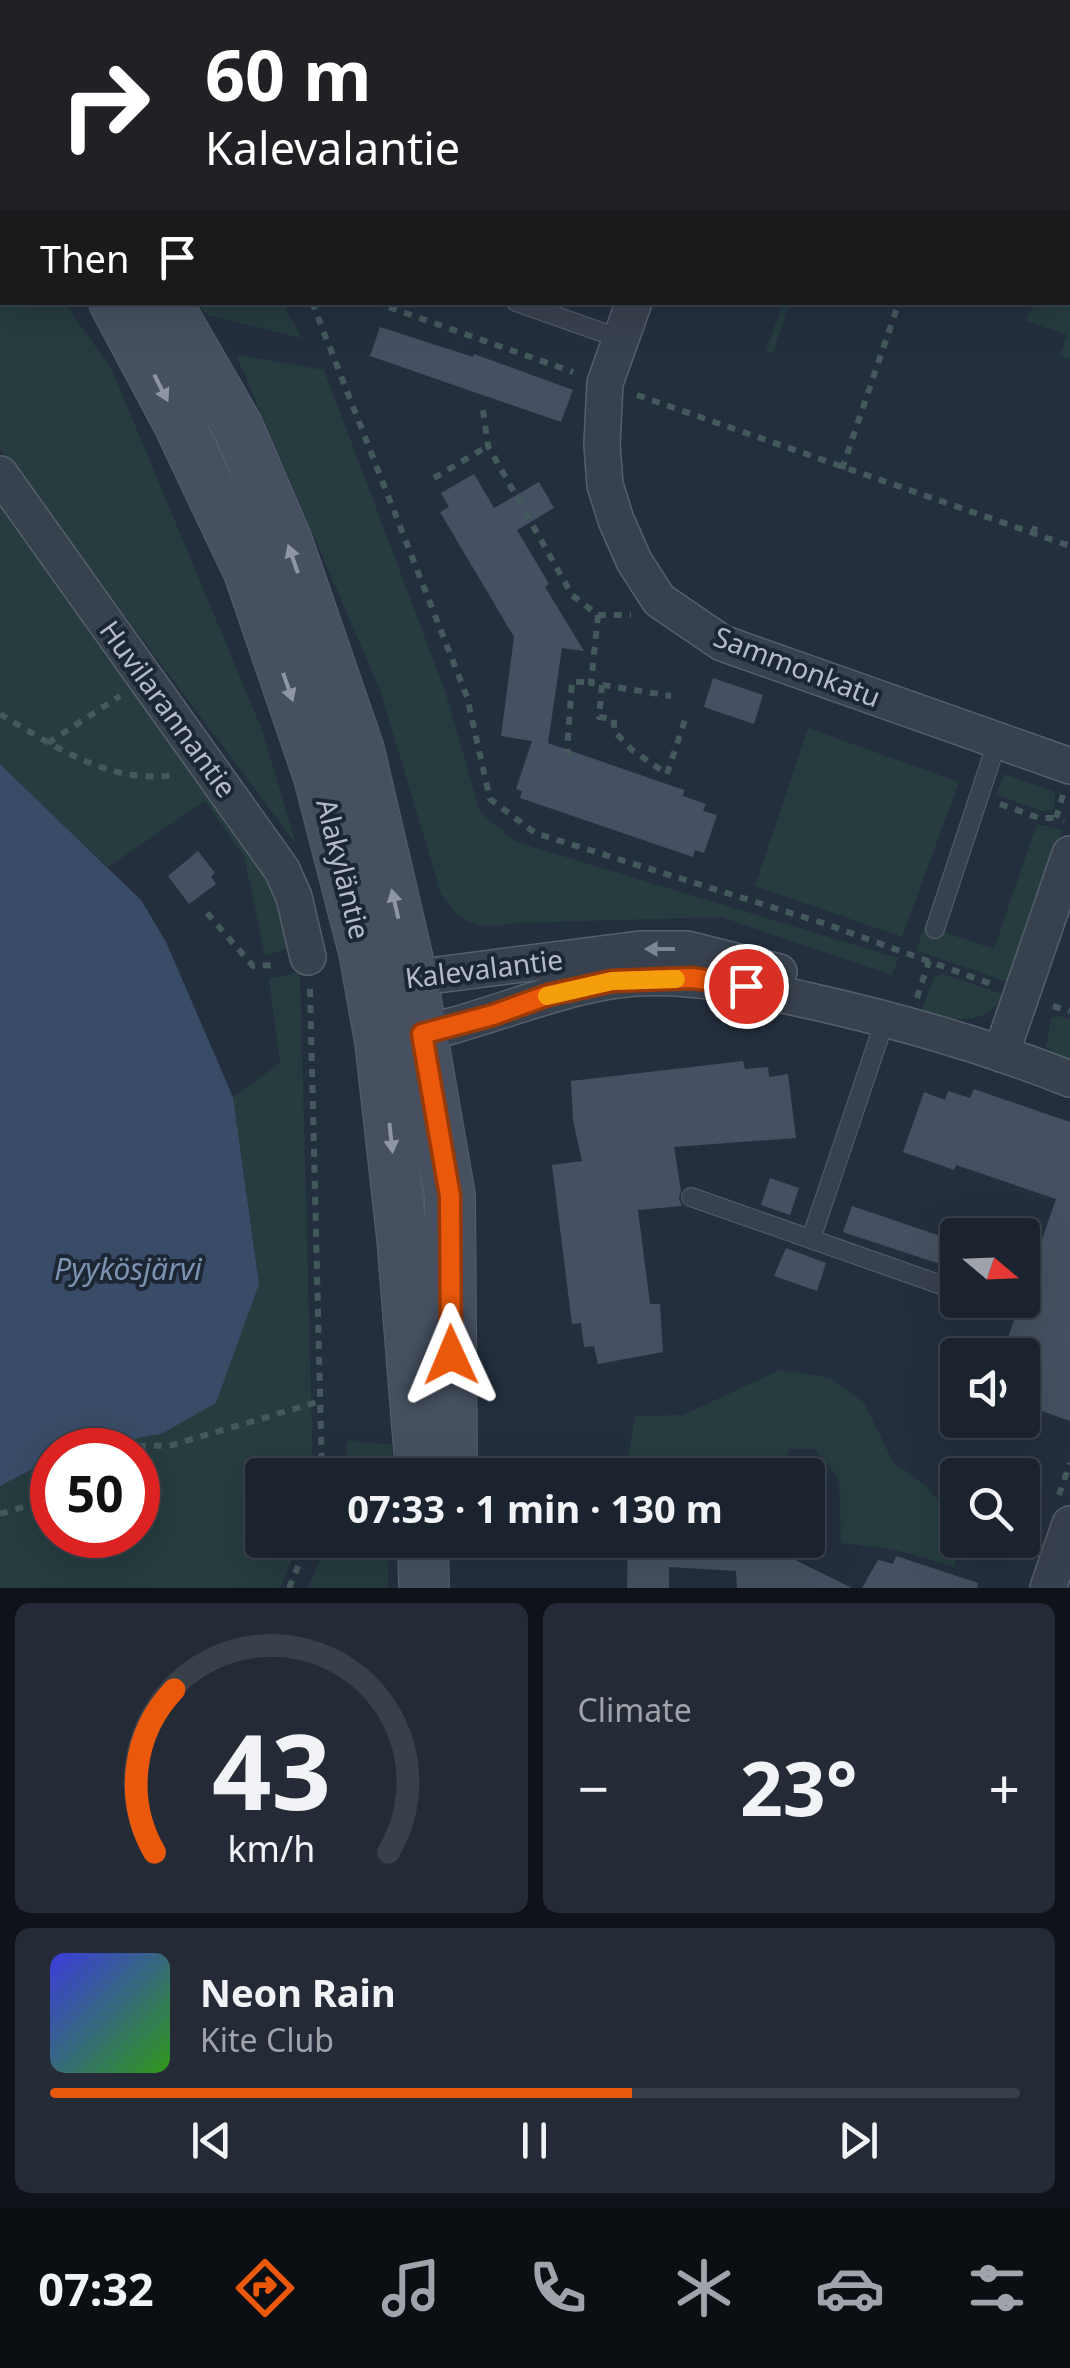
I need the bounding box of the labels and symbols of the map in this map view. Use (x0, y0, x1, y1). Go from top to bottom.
one-way arrow (152, 374, 169, 403)
one-way arrow (285, 544, 300, 574)
street label: Huvilarannantie (92, 612, 246, 804)
street label: Sammonkatu (709, 617, 886, 715)
one-way arrow (281, 672, 296, 702)
street label: Alakyläntie (308, 795, 380, 943)
one-way arrow (387, 888, 402, 919)
street label: Kalevalantie (403, 939, 565, 997)
one-way arrow (644, 941, 676, 957)
pin (704, 944, 789, 1029)
one-way arrow (383, 1122, 399, 1154)
north arrow (940, 1218, 1040, 1318)
water label: Pyykösjärvi (54, 1248, 203, 1289)
position arrow (399, 1303, 503, 1407)
speed limit sign: 50 (30, 1428, 160, 1558)

